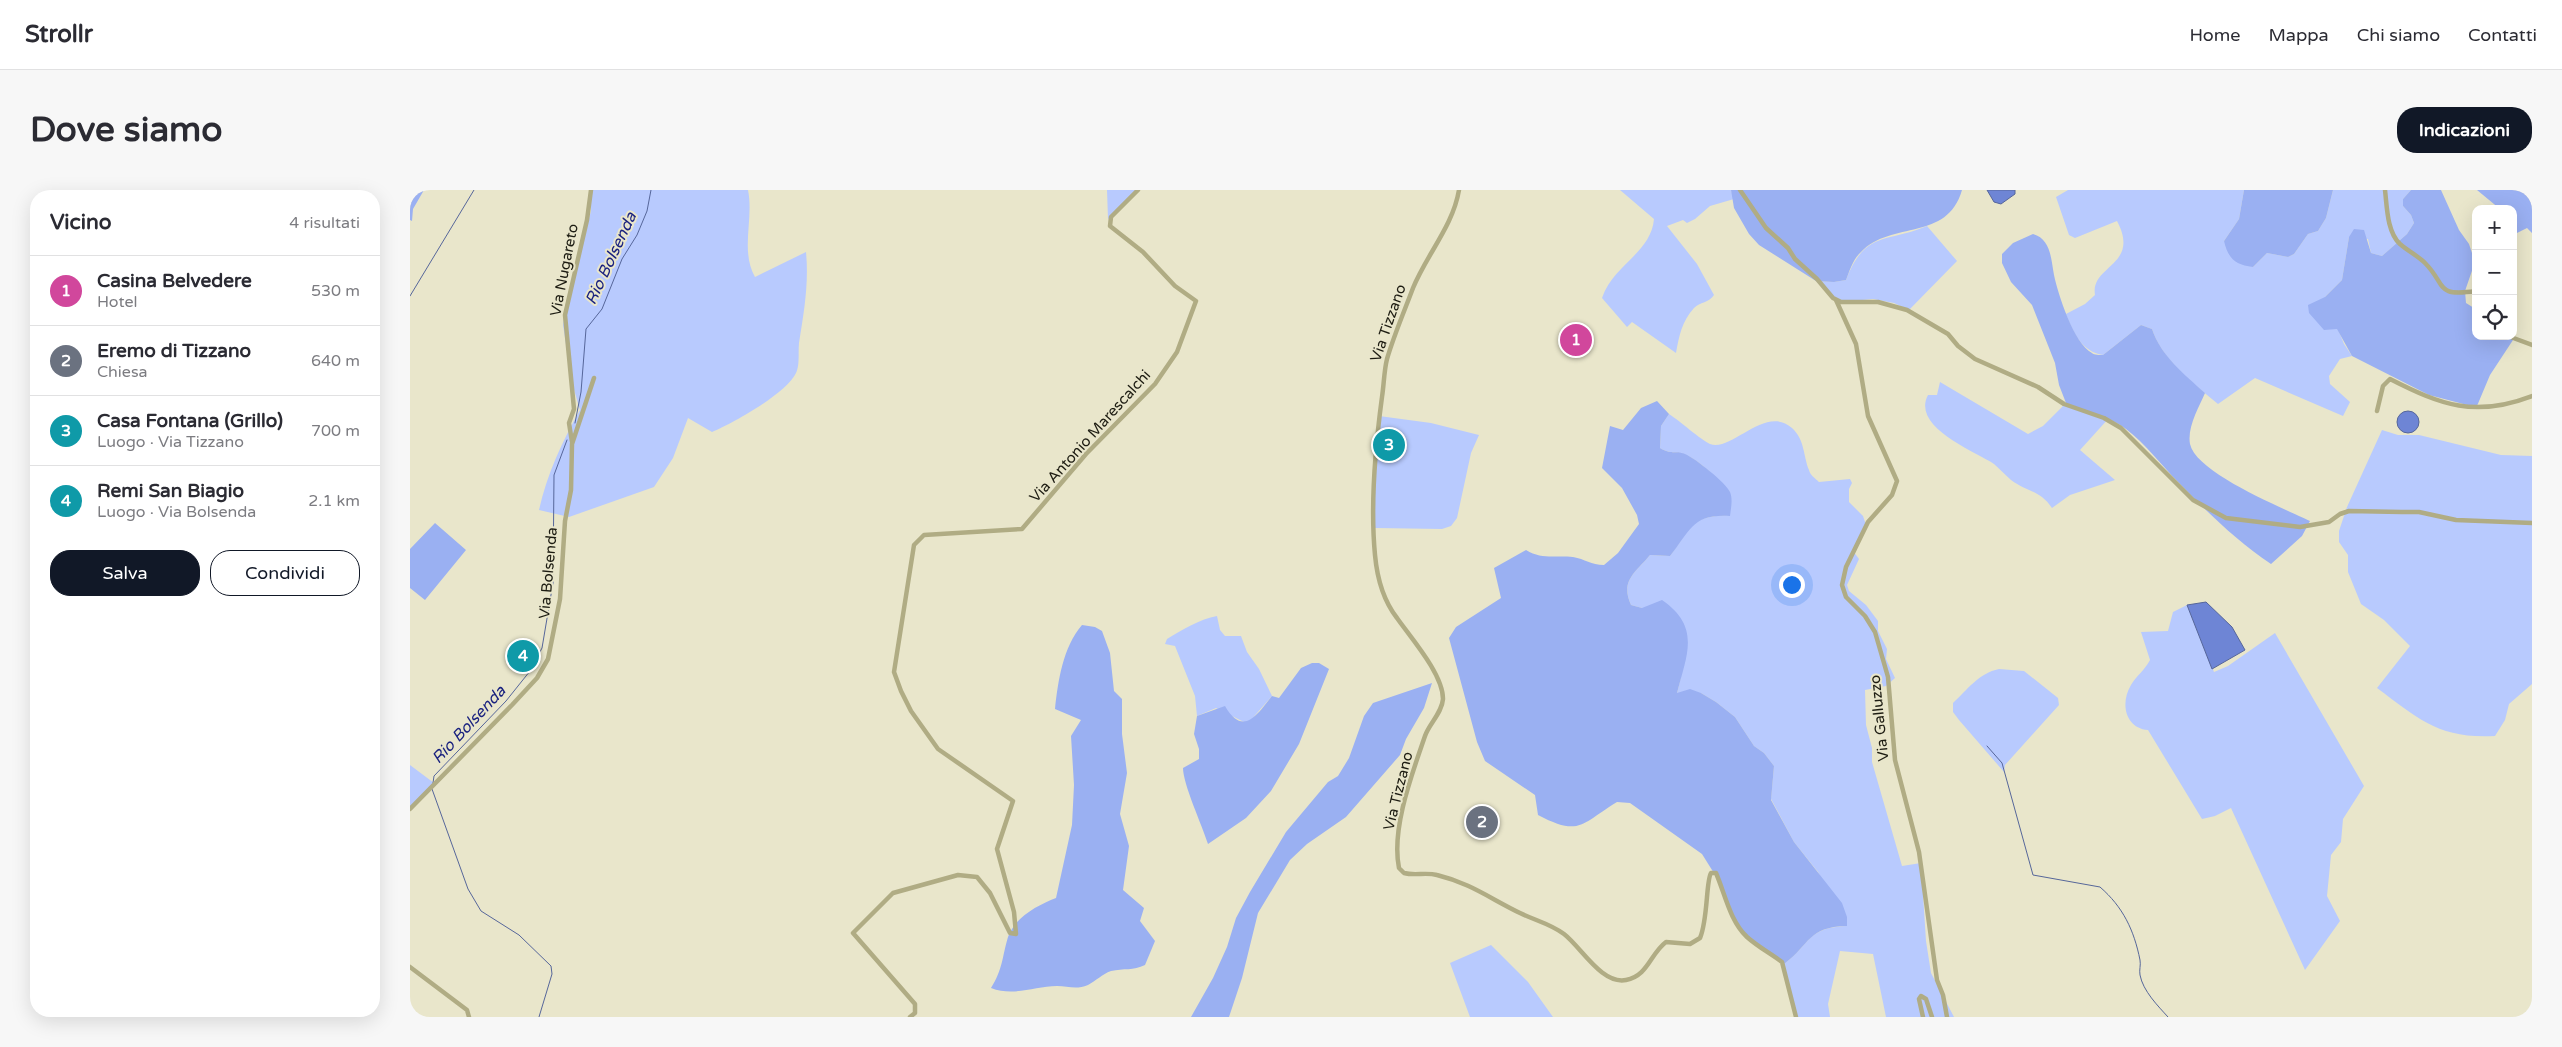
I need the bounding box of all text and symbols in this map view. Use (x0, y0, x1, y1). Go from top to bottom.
text: Strollr (25, 20, 93, 49)
text: Home (2189, 24, 2240, 46)
text: Mappa (2268, 24, 2329, 46)
text: Chi siamo (2357, 24, 2440, 46)
text: Contatti (2468, 24, 2537, 46)
button: Indicazioni (2397, 107, 2532, 153)
text: Dove siamo (30, 109, 222, 151)
map controls (2472, 205, 2517, 340)
button: + (2472, 205, 2517, 250)
water label: Rio Bolsenda (581, 208, 641, 308)
text: Vicino (50, 210, 112, 235)
text: 4 risultati (289, 213, 360, 233)
street label: Via Nugareto (546, 222, 582, 318)
button: − (2472, 250, 2517, 295)
text: Casina Belvedere (97, 270, 252, 292)
text: 1 (61, 281, 71, 301)
text: 530 m (311, 281, 360, 301)
street label: Via Tizzano (1366, 282, 1410, 364)
text: Hotel (97, 292, 138, 312)
button: locate (2472, 295, 2517, 340)
pin: 1 (1560, 321, 1592, 359)
text: Eremo di Tizzano (97, 340, 251, 362)
text: 2 (61, 351, 71, 371)
text: 640 m (311, 351, 360, 371)
text: Chiesa (97, 362, 148, 382)
street label: Via Antonio Marescalchi (1026, 366, 1154, 506)
text: Casa Fontana (Grillo) (97, 410, 283, 432)
text: 3 (61, 421, 71, 441)
text: 700 m (311, 421, 360, 441)
pin: 3 (1373, 426, 1405, 464)
text: Luogo · Via Tizzano (97, 432, 244, 452)
text: Remi San Biagio (97, 480, 244, 502)
text: 4 (61, 491, 71, 511)
text: 2.1 km (308, 491, 360, 511)
text: Luogo · Via Bolsenda (97, 502, 256, 522)
street label: Via Bolsenda (535, 526, 561, 620)
button: Salva (50, 550, 200, 596)
button: Condividi (210, 550, 360, 596)
your location (1779, 572, 1805, 598)
pin: 4 (507, 637, 539, 675)
street label: Via Galluzzo (1866, 674, 1892, 762)
water label: Rio Bolsenda (427, 681, 511, 768)
street label: Via Tizzano (1380, 750, 1416, 832)
pin: 2 (1466, 803, 1498, 841)

